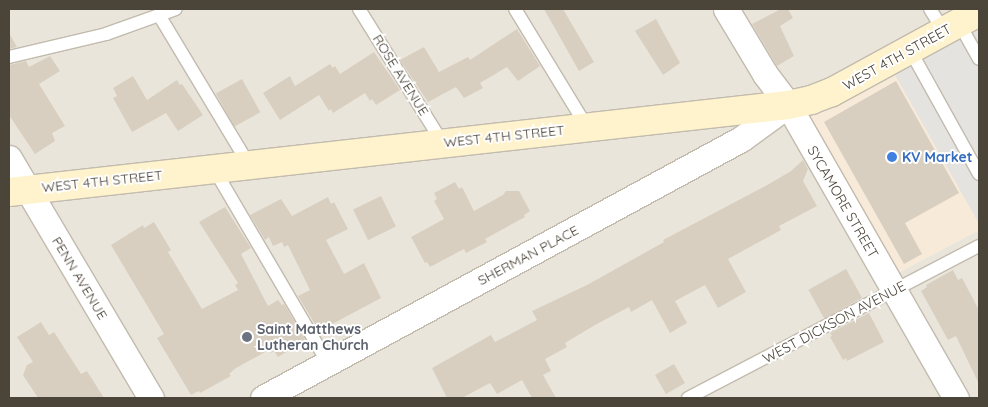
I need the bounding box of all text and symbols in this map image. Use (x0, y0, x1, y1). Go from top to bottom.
street label: WEST 4TH STREET (840, 20, 954, 94)
street label: ROSE AVENUE (369, 31, 433, 119)
street label: WEST 4TH STREET (443, 121, 565, 151)
street label: SYCAMORE STREET (804, 143, 882, 261)
place label: KV Market (902, 149, 972, 165)
marker: KV Market (886, 151, 898, 163)
street label: WEST 4TH STREET (41, 166, 163, 196)
street label: SHERMAN PLACE (475, 221, 581, 289)
street label: PENN AVENUE (49, 234, 111, 322)
street label: WEST DICKSON AVENUE (760, 277, 908, 367)
place label: Saint Matthews Lutheran Church (257, 321, 369, 354)
marker: Saint Matthews Lutheran Church (241, 331, 253, 343)

